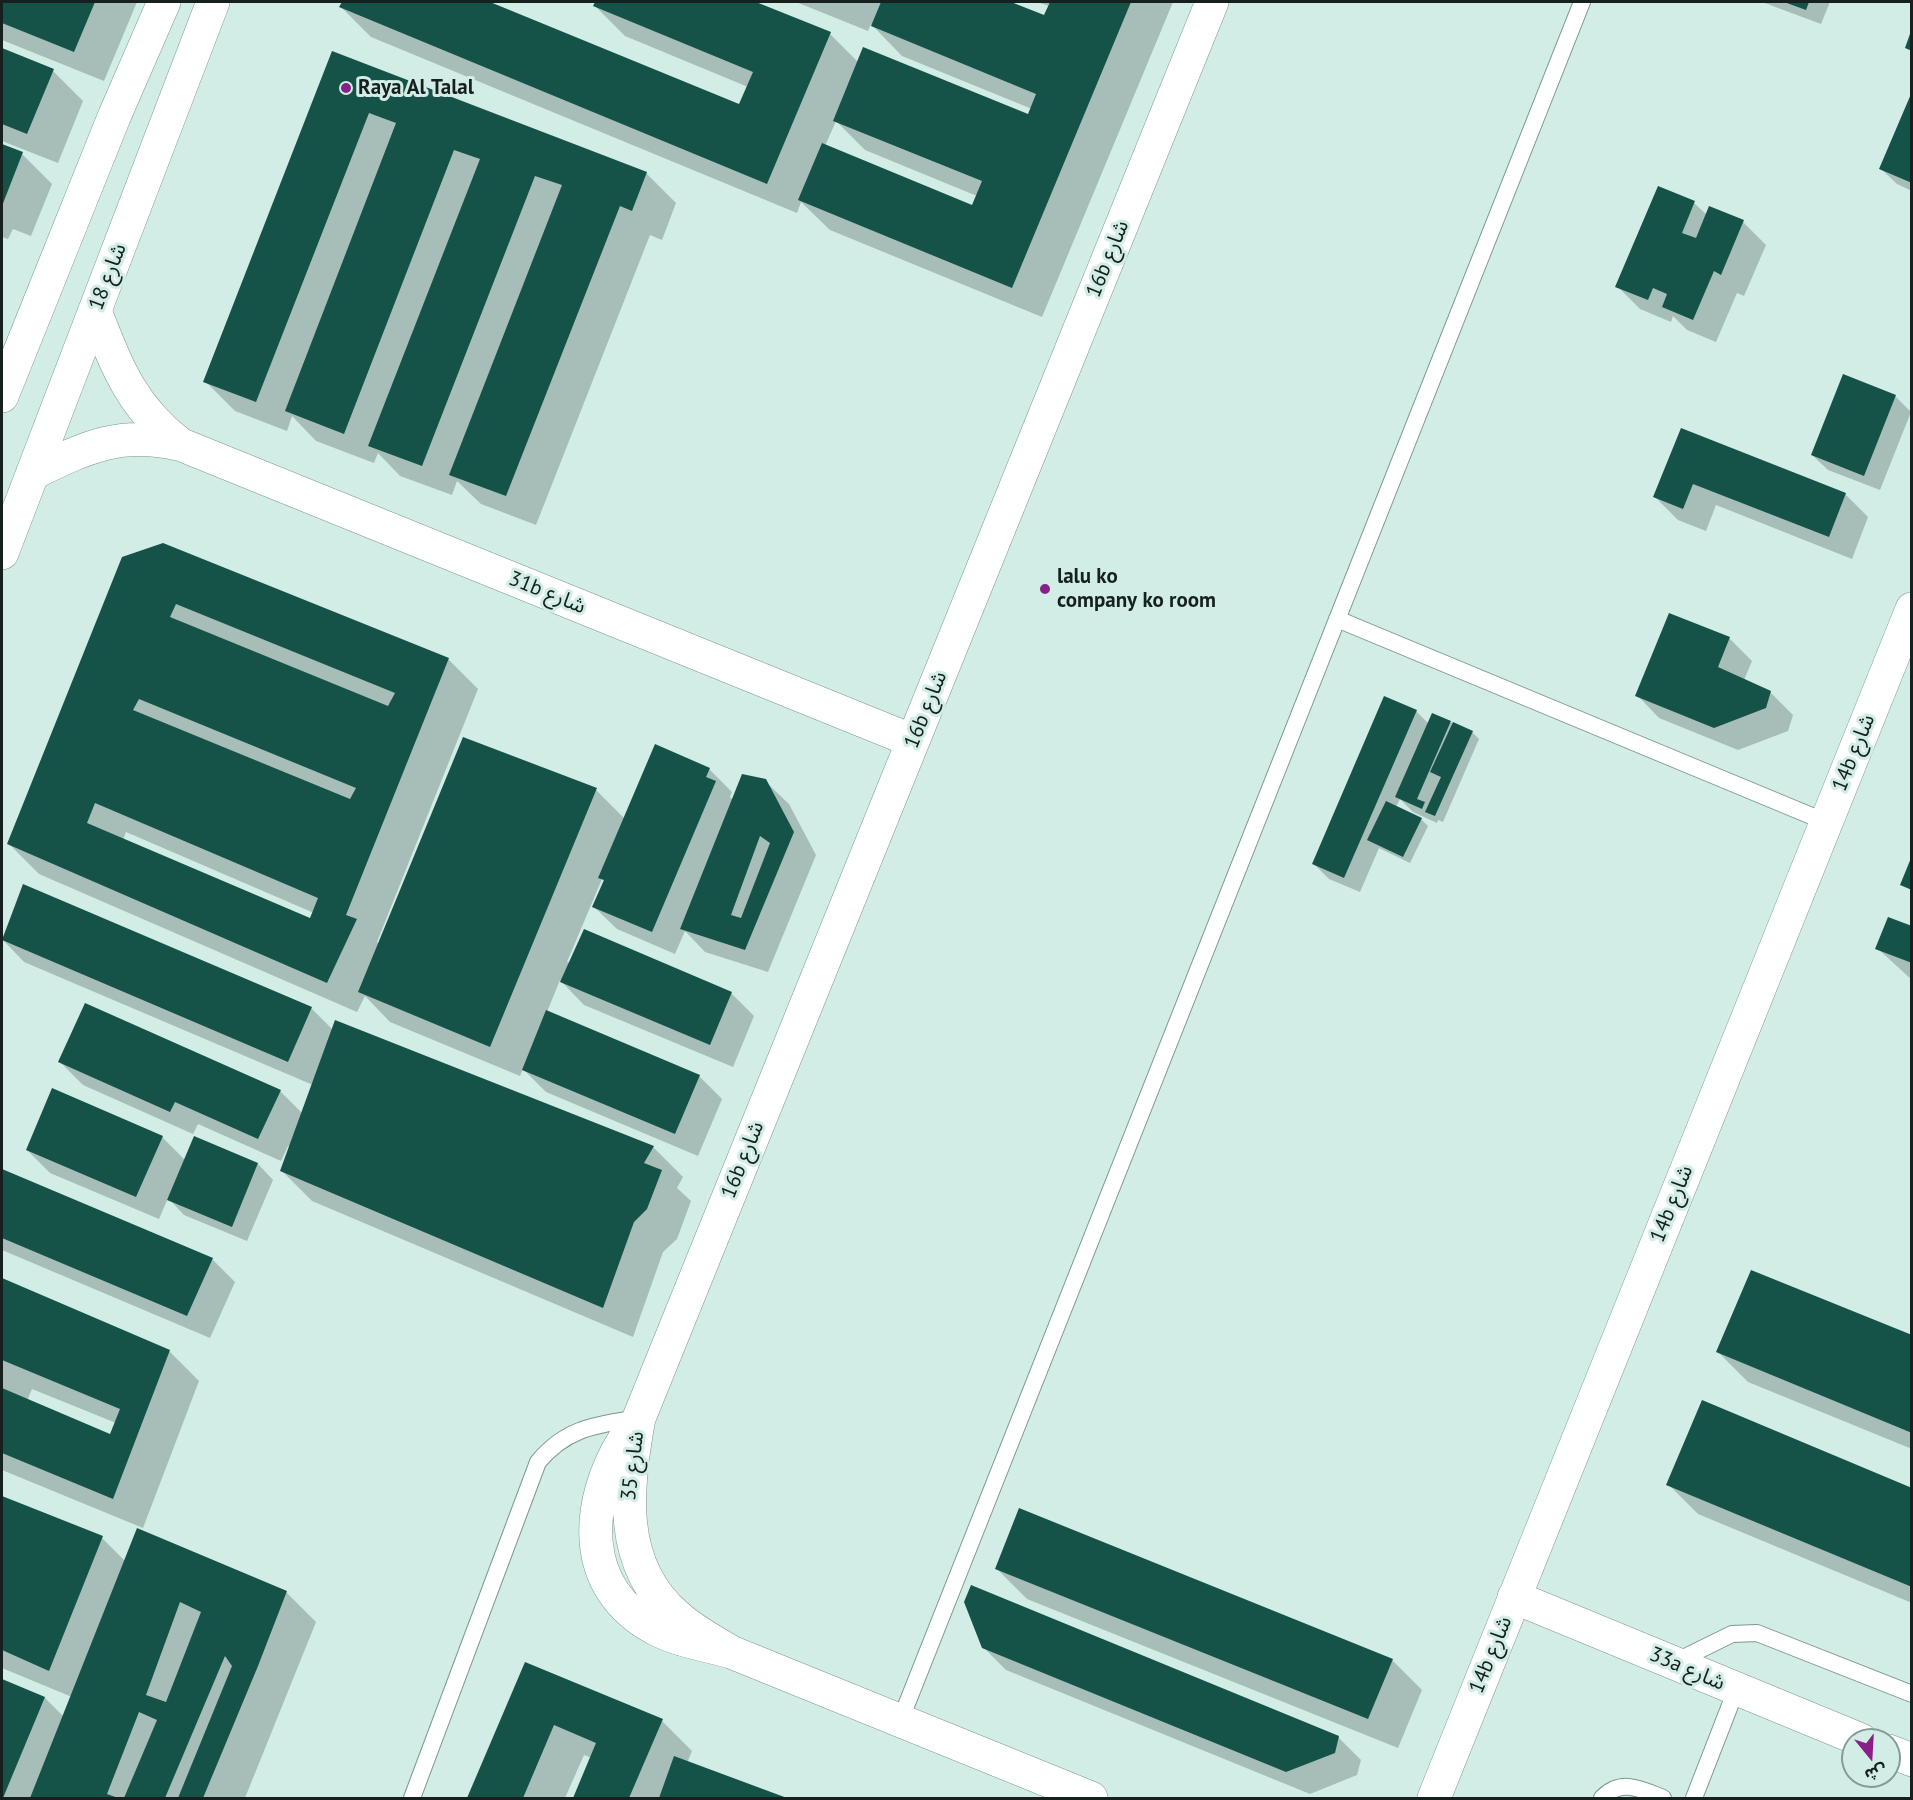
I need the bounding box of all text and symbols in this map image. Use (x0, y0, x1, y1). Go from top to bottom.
place label: Raya Al Talal (358, 75, 474, 101)
marker: Raya Al Talal (339, 81, 353, 95)
street label: 16b شارع (1081, 217, 1135, 301)
street label: شارع 18 (84, 240, 132, 314)
place label: lalu ko company ko room (1057, 564, 1216, 614)
street label: 31b شارع (505, 566, 589, 620)
marker: lalu ko company ko room (1038, 582, 1052, 596)
street label: 16b شارع (899, 668, 953, 752)
street label: 14b شارع (1827, 711, 1881, 795)
street label: 16b شارع (716, 1118, 770, 1202)
street label: 14b شارع (1645, 1162, 1699, 1246)
street label: شارع 35 (616, 1430, 650, 1502)
street label: 14b شارع (1464, 1613, 1518, 1697)
street label: 33a شارع (1645, 1642, 1729, 1696)
north arrow (1841, 1728, 1901, 1788)
text: ش (1862, 1760, 1889, 1786)

